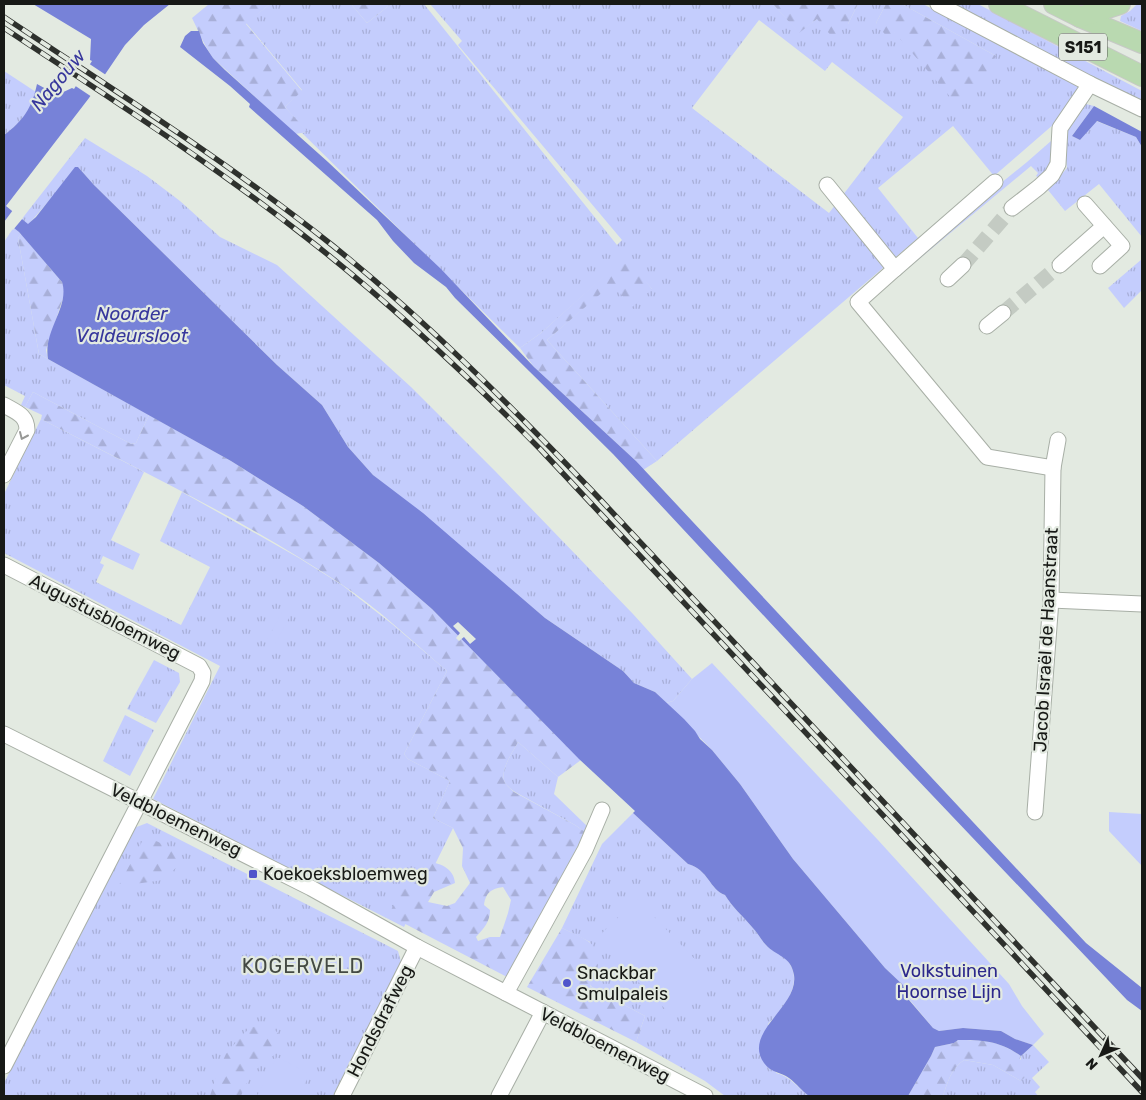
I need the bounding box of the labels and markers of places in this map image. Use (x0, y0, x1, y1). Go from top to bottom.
place label: Koekoeksbloemweg (263, 863, 428, 885)
marker: Koekoeksbloemweg (247, 868, 259, 880)
place label: Snackbar Smulpaleis (577, 962, 668, 1005)
marker: Snackbar Smulpaleis (561, 977, 573, 989)

